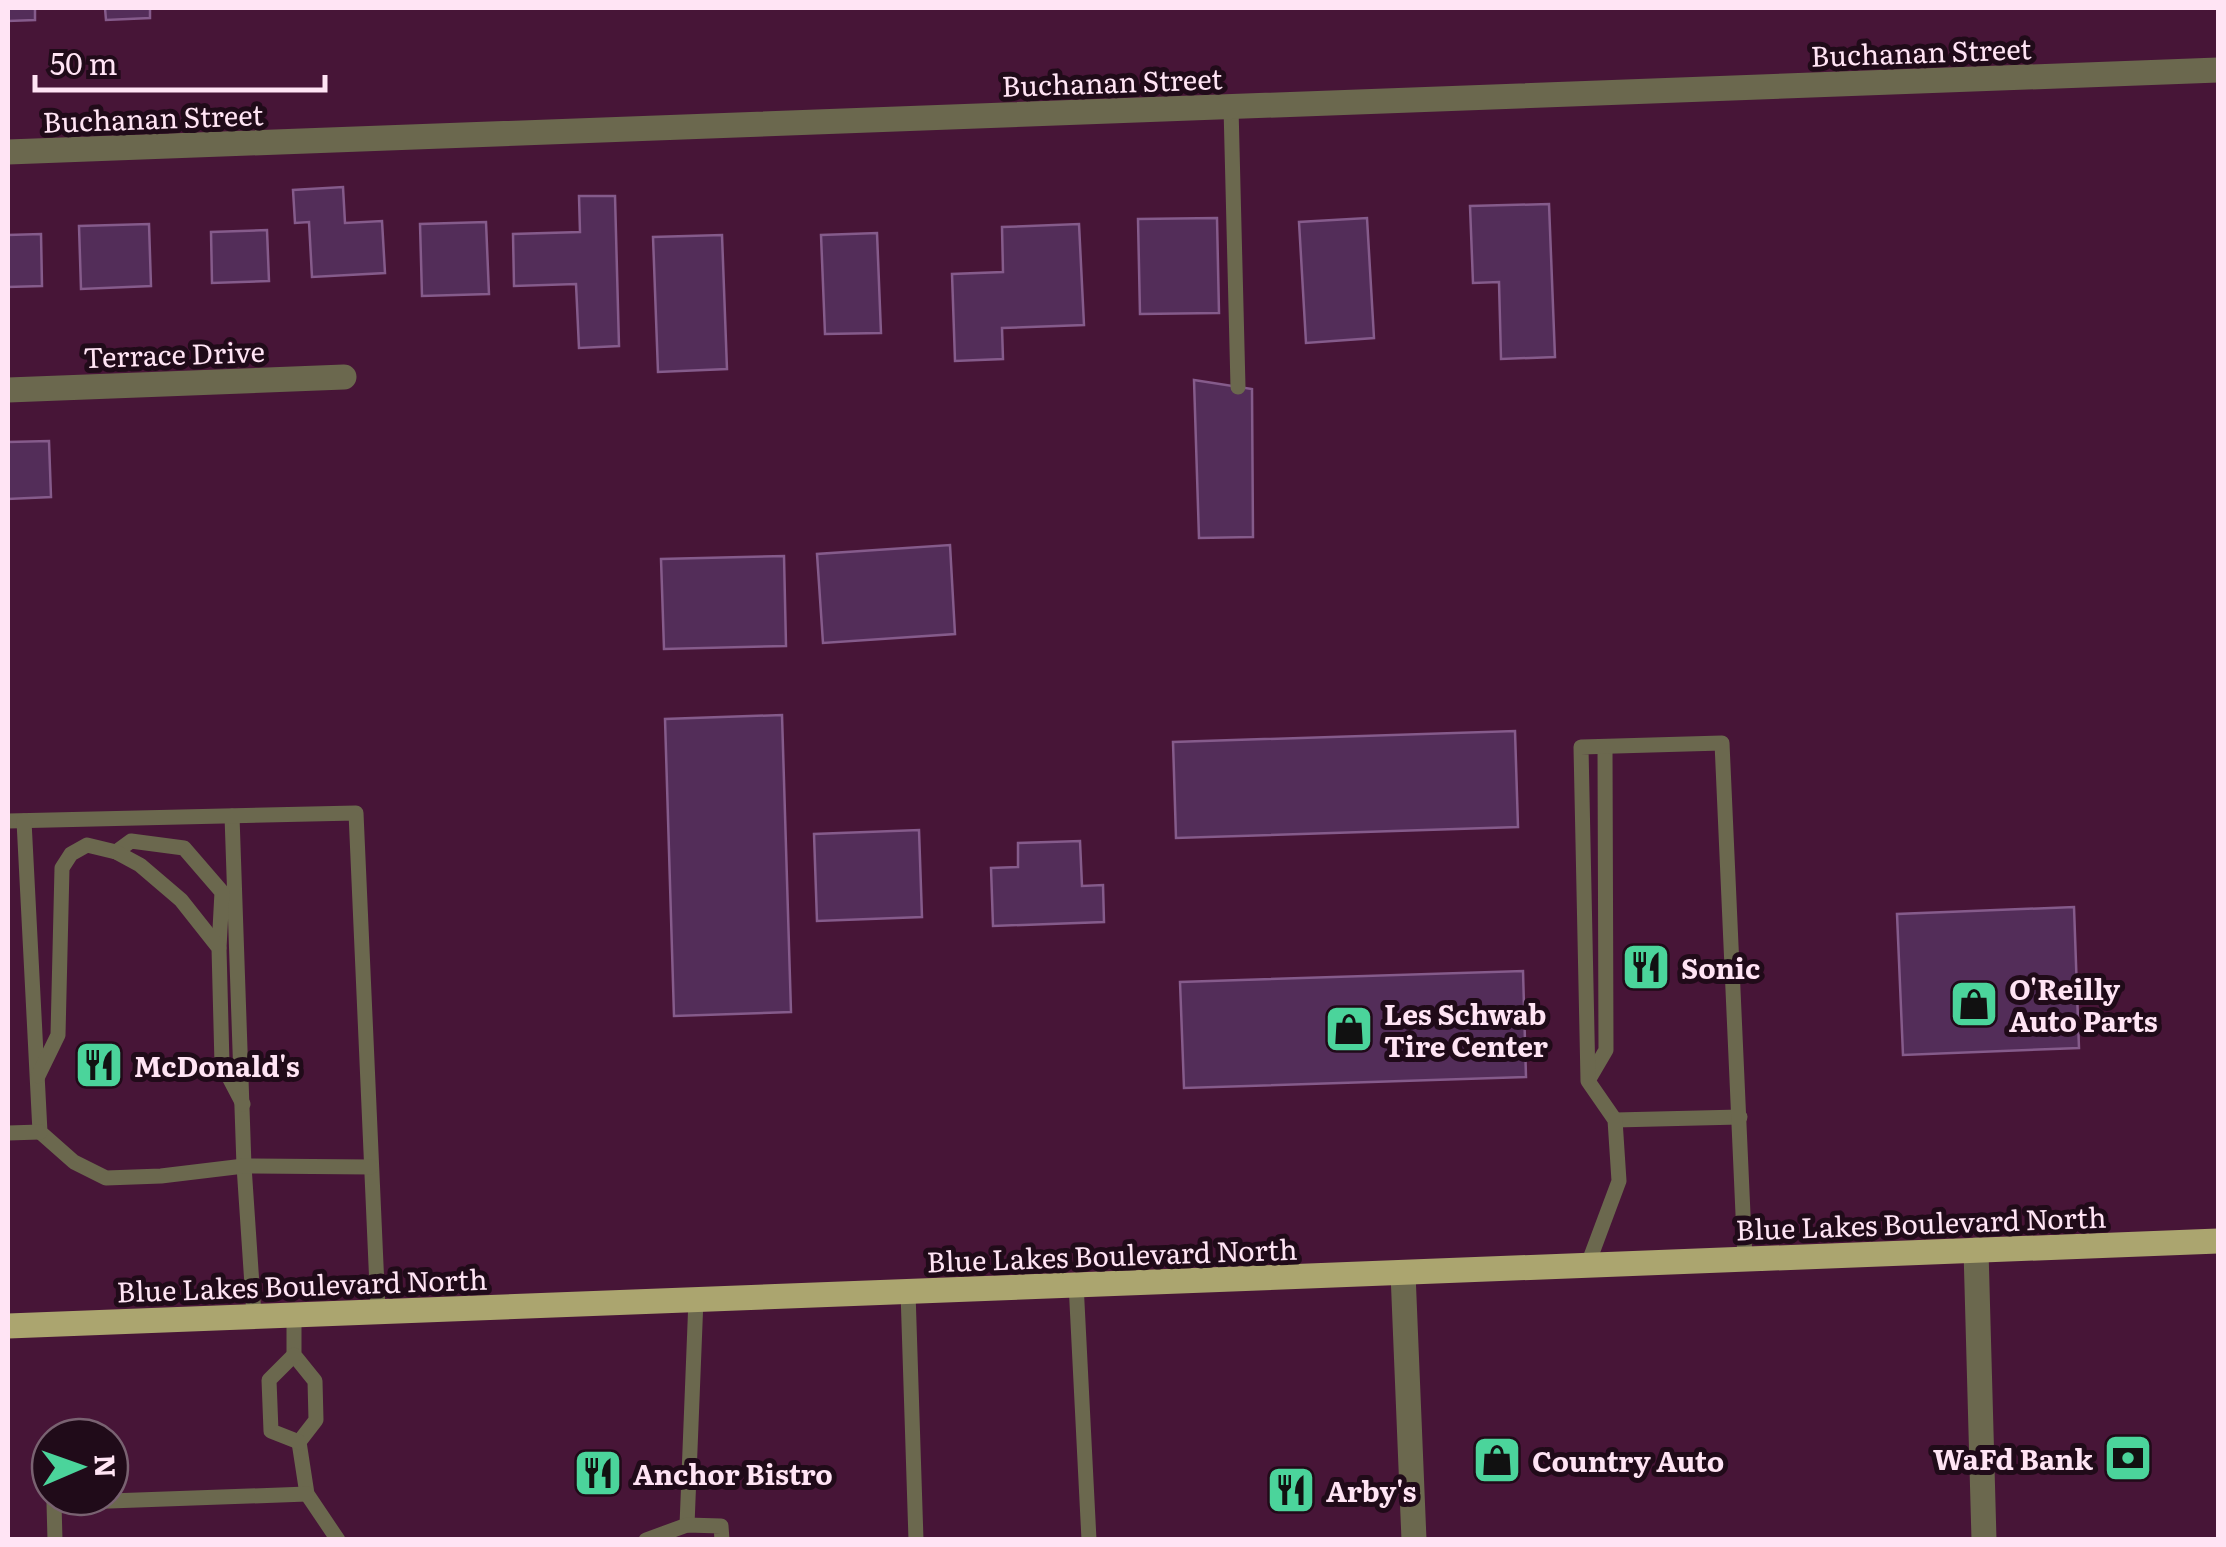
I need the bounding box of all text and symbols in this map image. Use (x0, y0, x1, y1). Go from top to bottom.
street label: Buchanan Street (1810, 26, 2033, 76)
scale bar (35, 30, 325, 92)
text: 50 m (50, 40, 118, 84)
street label: Buchanan Street (1001, 56, 1224, 106)
street label: Buchanan Street (42, 92, 265, 142)
street label: Terrace Drive (82, 329, 266, 377)
restaurant icon: Sonic (1620, 941, 1672, 993)
place label: Sonic (1681, 946, 1760, 988)
place label: O'Reilly Auto Parts (2009, 967, 2158, 1041)
shop icon: O'Reilly Auto Parts (1948, 978, 2000, 1030)
place label: Les Schwab Tire Center (1384, 992, 1548, 1066)
shop icon: Les Schwab Tire Center (1323, 1003, 1375, 1055)
restaurant icon: McDonald's (73, 1039, 125, 1091)
place label: McDonald's (134, 1044, 300, 1086)
street label: Blue Lakes Boulevard North (1735, 1195, 2107, 1249)
street label: Blue Lakes Boulevard North (926, 1227, 1298, 1281)
street label: Blue Lakes Boulevard North (116, 1257, 488, 1311)
north arrow (30, 1417, 130, 1517)
bank icon: WaFd Bank (2102, 1432, 2154, 1484)
shop icon: Country Auto (1471, 1434, 1523, 1486)
place label: WaFd Bank (1933, 1437, 2093, 1479)
place label: Country Auto (1532, 1439, 1724, 1481)
restaurant icon: Anchor Bistro (572, 1447, 624, 1499)
place label: Anchor Bistro (633, 1452, 833, 1494)
text: N (86, 1454, 128, 1479)
restaurant icon: Arby's (1265, 1464, 1317, 1516)
place label: Arby's (1326, 1469, 1416, 1511)

